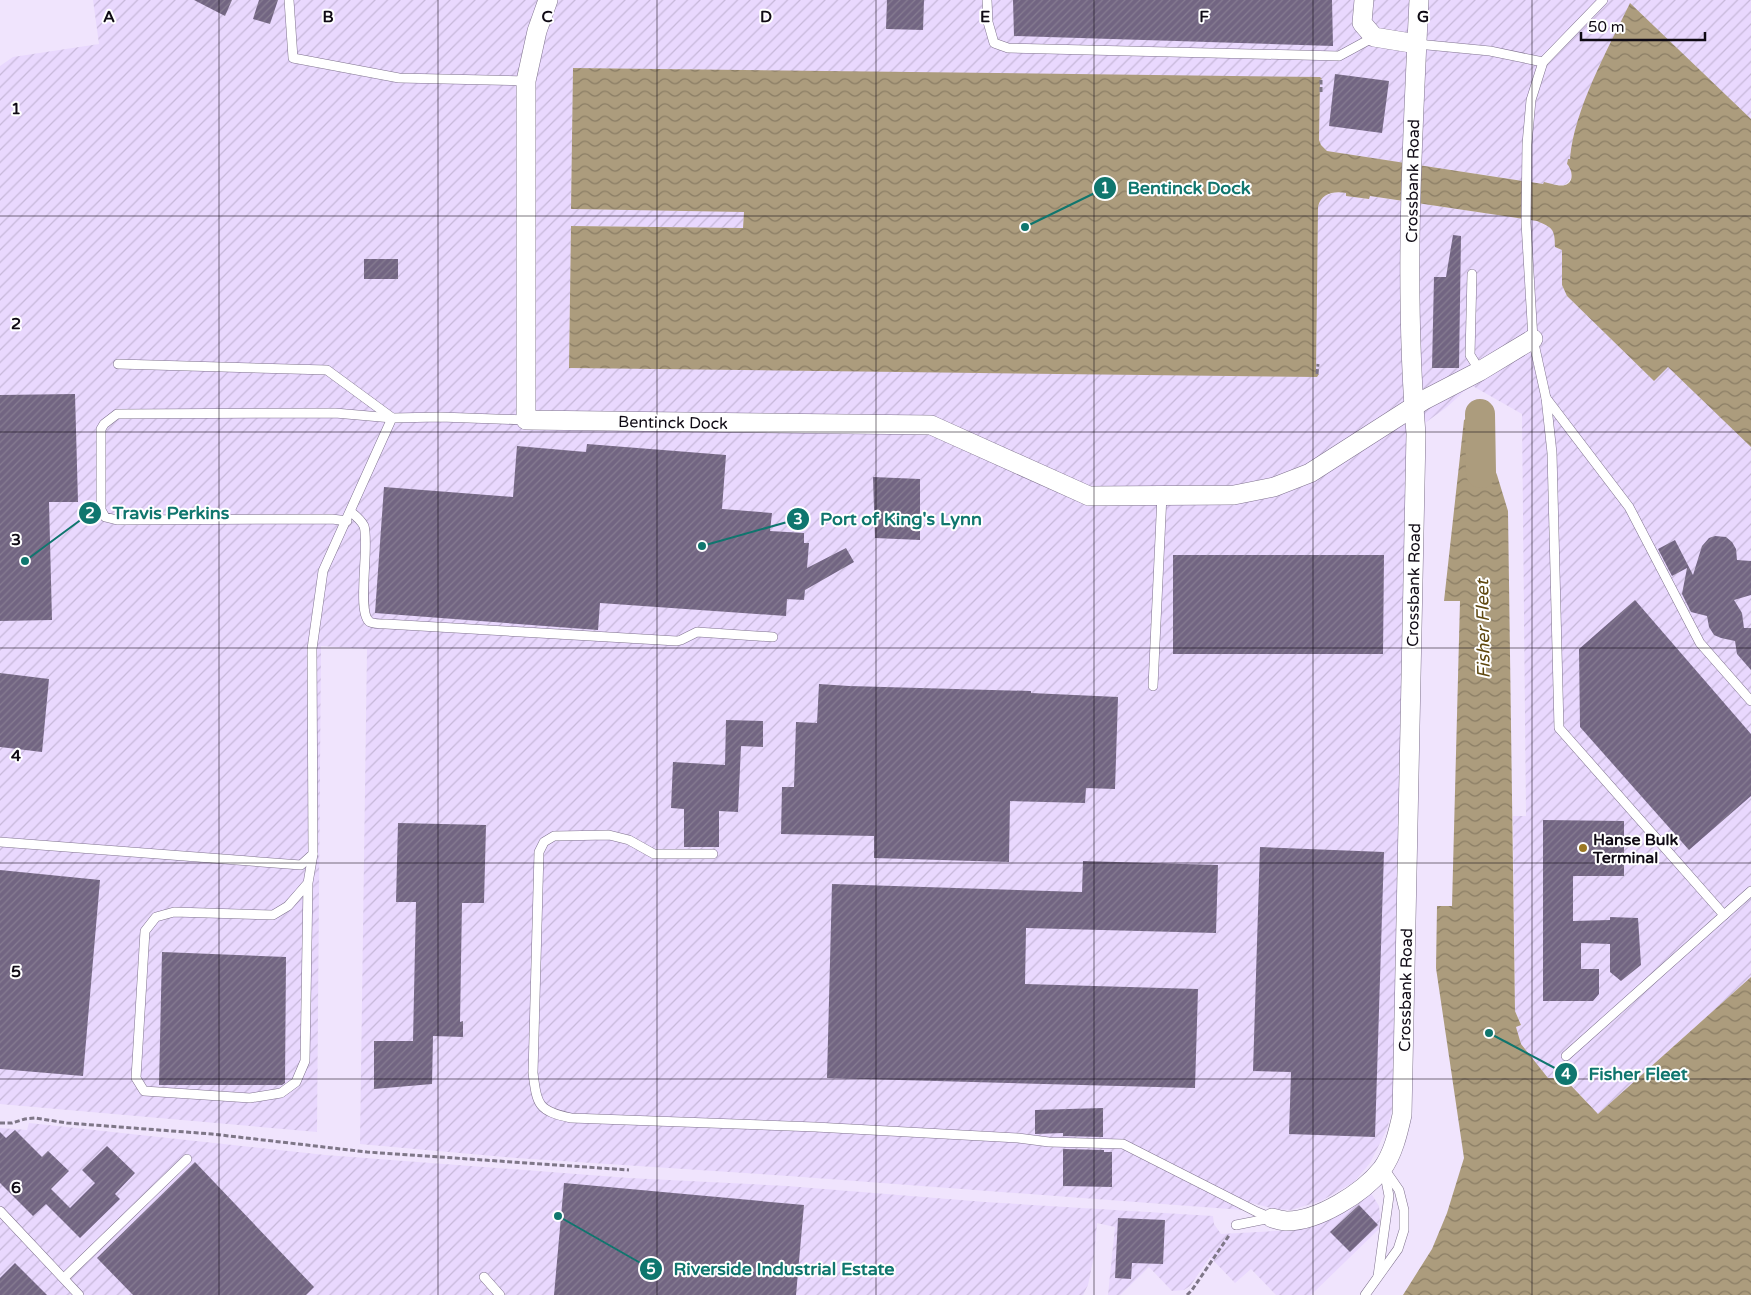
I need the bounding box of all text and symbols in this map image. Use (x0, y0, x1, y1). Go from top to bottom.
text: A (103, 7, 115, 27)
text: B (322, 7, 334, 27)
text: C (541, 7, 553, 27)
text: D (760, 7, 772, 27)
text: E (980, 7, 990, 27)
text: F (1199, 7, 1209, 27)
text: G (1417, 7, 1429, 27)
scale bar (1581, 10, 1705, 42)
text: 50 m (1588, 18, 1625, 36)
text: 1 (11, 99, 21, 119)
street label: Crossbank Road (1402, 119, 1424, 243)
callout: Bentinck Dock (1092, 171, 1260, 204)
text: Bentinck Dock (1127, 177, 1251, 199)
text: 1 (1100, 179, 1110, 197)
text: 2 (11, 314, 21, 334)
street label: Bentinck Dock (618, 412, 728, 434)
callout: Travis Perkins (78, 496, 240, 529)
text: Travis Perkins (112, 502, 230, 524)
callout: Port of King's Lynn (785, 503, 992, 536)
text: 2 (85, 504, 95, 522)
text: Port of King's Lynn (820, 508, 982, 530)
text: 3 (793, 510, 803, 528)
street label: Crossbank Road (1403, 523, 1425, 647)
text: 3 (11, 530, 21, 550)
water label: Fisher Fleet (1471, 577, 1495, 679)
text: 4 (11, 746, 21, 766)
place label: Hanse Bulk Terminal (1592, 830, 1678, 868)
marker: Hanse Bulk Terminal (1577, 842, 1589, 854)
street label: Crossbank Road (1395, 928, 1417, 1052)
text: 5 (11, 962, 21, 982)
callout: Fisher Fleet (1554, 1057, 1698, 1090)
text: Fisher Fleet (1588, 1063, 1688, 1085)
text: 4 (1561, 1065, 1571, 1083)
text: 6 (11, 1178, 21, 1198)
callout: Riverside Industrial Estate (638, 1252, 904, 1285)
text: Riverside Industrial Estate (673, 1258, 895, 1280)
text: 5 (646, 1260, 656, 1278)

